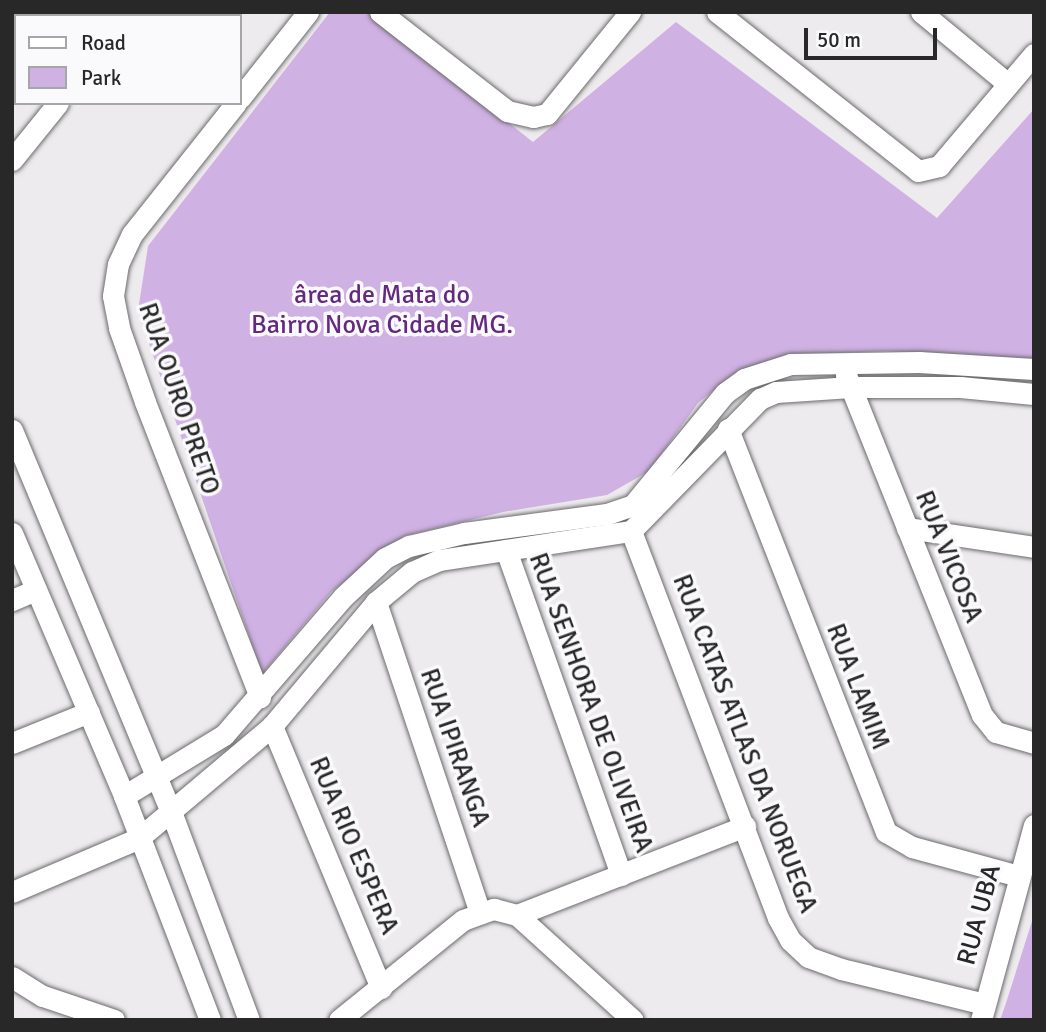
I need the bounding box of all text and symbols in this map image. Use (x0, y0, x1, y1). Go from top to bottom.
legend (14, 14, 242, 105)
scale bar (808, 14, 941, 58)
text: 50 m (817, 27, 861, 53)
text: Road (81, 30, 126, 56)
text: Park (81, 65, 121, 91)
park label: ârea de Mata do Bairro Nova Cidade MG. (251, 280, 513, 342)
street label: RUA OURO PRETO (131, 299, 225, 499)
street label: RUA VICOSA (907, 487, 989, 627)
street label: RUA SENHORA DE OLIVEIRA (521, 549, 659, 857)
street label: RUA CATAS ATLAS DA NORUEGA (665, 570, 823, 918)
street label: RUA LAMIM (819, 620, 895, 754)
street label: RUA IPIRANGA (412, 665, 496, 831)
street label: RUA RIO ESPERA (302, 752, 404, 940)
street label: RUA UBA (952, 861, 1008, 969)

